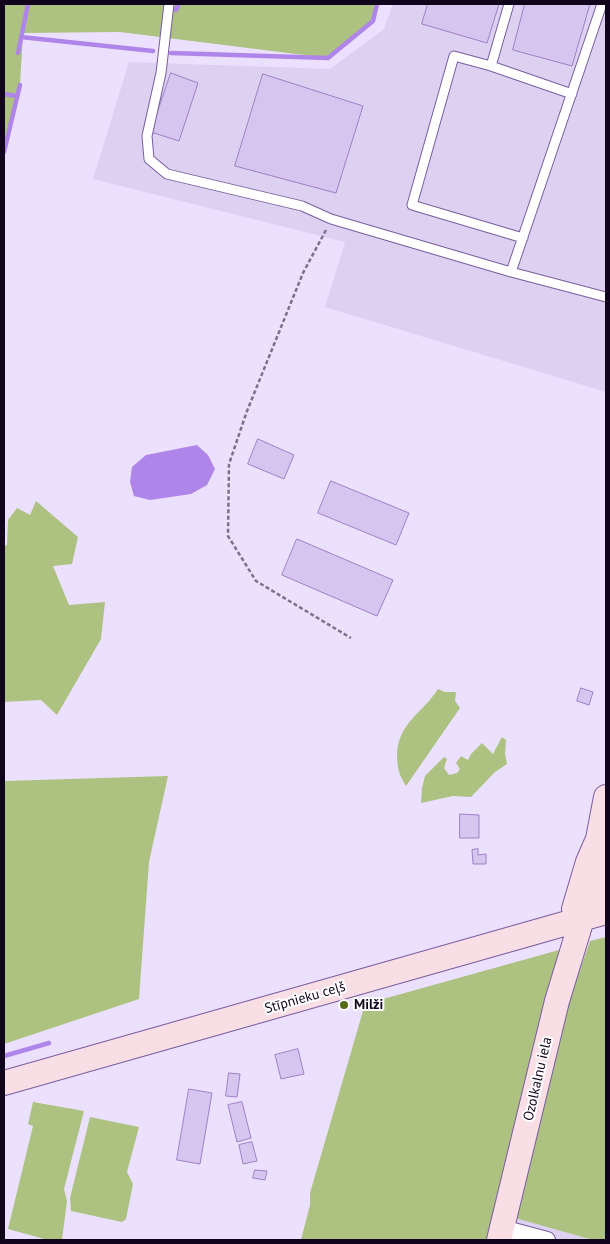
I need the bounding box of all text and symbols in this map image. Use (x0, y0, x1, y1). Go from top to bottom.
street label: Stīpnieku ceļš (263, 978, 347, 1018)
place label: Milži (354, 997, 383, 1013)
marker: Milži (338, 999, 350, 1011)
street label: Ozolkalnu iela (520, 1035, 556, 1123)

